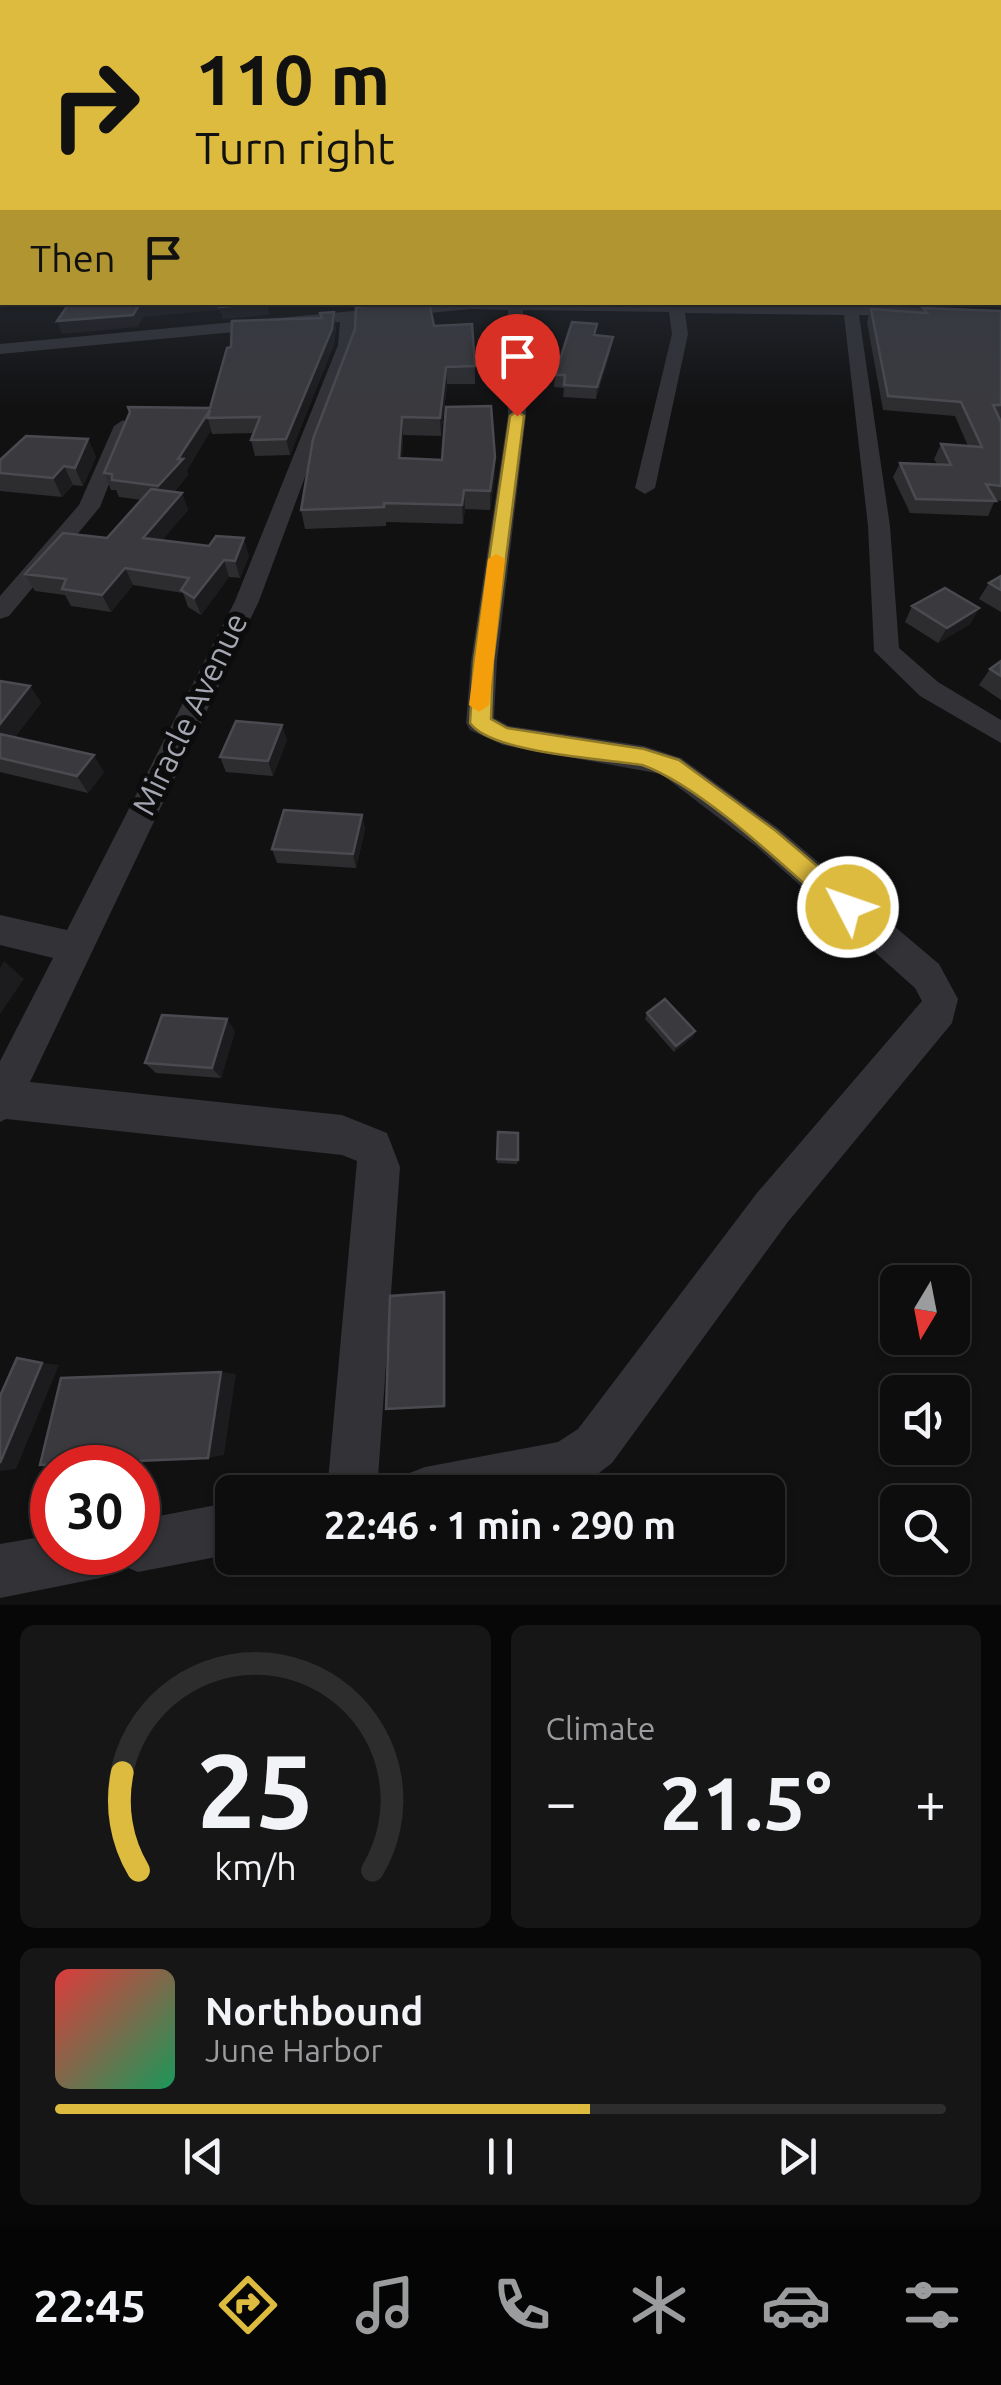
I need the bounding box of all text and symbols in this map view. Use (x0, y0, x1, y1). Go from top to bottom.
icon: right (30, 40, 160, 170)
text: 110 m (195, 40, 390, 118)
text: Turn right (195, 122, 395, 173)
icon: arrive (136, 230, 191, 285)
text: Then (30, 237, 116, 279)
pin (475, 314, 560, 417)
icon: arrive (490, 329, 545, 384)
street label: Miracle Avenue (125, 607, 254, 820)
position arrow (796, 855, 900, 959)
north arrow (880, 1265, 970, 1355)
map controls (880, 1265, 970, 1575)
button: sound (880, 1375, 970, 1465)
speed limit sign: 30 (30, 1445, 160, 1575)
button: search (880, 1485, 970, 1575)
text: 22:46 · 1 min · 290 m (324, 1504, 676, 1546)
text: Climate (546, 1710, 656, 1746)
text: 25 (197, 1731, 314, 1848)
text: 21.5° (660, 1760, 832, 1844)
text: − (546, 1771, 577, 1832)
text: + (915, 1771, 946, 1832)
text: km/h (214, 1847, 297, 1887)
text: Northbound (205, 1990, 423, 2032)
text: June Harbor (205, 2032, 383, 2068)
icon: previous (176, 2129, 231, 2184)
icon: pause (473, 2129, 528, 2184)
icon: next (770, 2129, 825, 2184)
icon: directions (213, 2270, 283, 2340)
icon: music (350, 2270, 420, 2340)
icon: phone (487, 2270, 557, 2340)
icon: climate (624, 2270, 694, 2340)
icon: car (761, 2270, 831, 2340)
icon: filters (897, 2270, 967, 2340)
text: 22:45 (33, 2280, 146, 2331)

